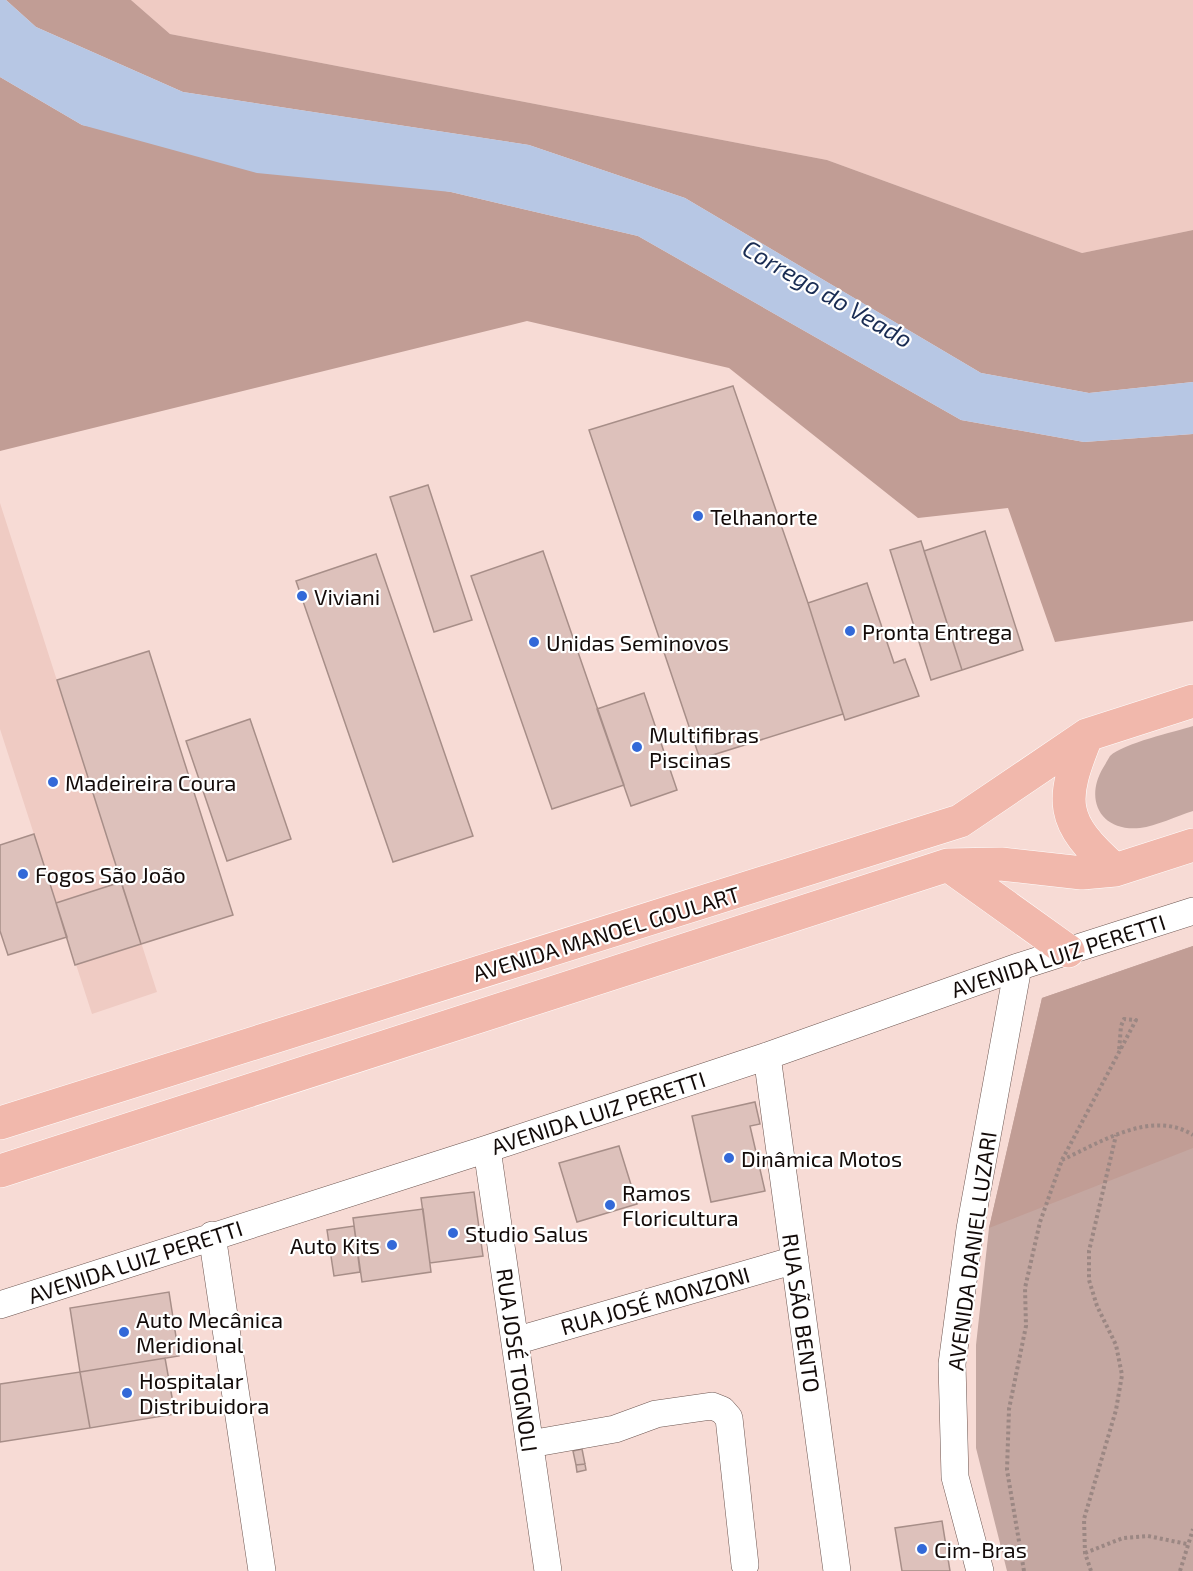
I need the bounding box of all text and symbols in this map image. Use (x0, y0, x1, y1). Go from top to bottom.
water label: Corrego do Veado (738, 233, 918, 353)
place label: Telhanorte (710, 503, 818, 529)
marker: Telhanorte (691, 509, 705, 523)
place label: Viviani (314, 583, 380, 609)
marker: Viviani (295, 589, 309, 603)
place label: Pronta Entrega (862, 618, 1012, 644)
marker: Pronta Entrega (843, 624, 857, 638)
place label: Unidas Seminovos (546, 629, 729, 655)
marker: Unidas Seminovos (527, 635, 541, 649)
place label: Multifibras Piscinas (649, 721, 759, 772)
marker: Multifibras Piscinas (630, 740, 644, 754)
place label: Madeireira Coura (65, 769, 236, 795)
marker: Madeireira Coura (46, 775, 60, 789)
place label: Fogos São João (35, 861, 186, 887)
marker: Fogos São João (16, 867, 30, 881)
street label: AVENIDA MANOEL GOULART (469, 880, 743, 986)
street label: AVENIDA LUIZ PERETTI (948, 908, 1168, 1002)
street label: AVENIDA LUIZ PERETTI (488, 1065, 708, 1159)
street label: AVENIDA DANIEL LUZARI (941, 1130, 1001, 1372)
place label: Dinâmica Motos (741, 1145, 902, 1171)
marker: Dinâmica Motos (722, 1151, 736, 1165)
place label: Ramos Floricultura (622, 1179, 739, 1230)
marker: Ramos Floricultura (603, 1198, 617, 1212)
street label: AVENIDA LUIZ PERETTI (25, 1214, 245, 1308)
place label: Studio Salus (465, 1220, 588, 1246)
marker: Studio Salus (446, 1226, 460, 1240)
place label: Auto Kits (290, 1232, 380, 1258)
street label: RUA SÃO BENTO (778, 1232, 826, 1394)
marker: Auto Kits (385, 1238, 399, 1252)
street label: RUA JOSÉ MONZONI (558, 1261, 752, 1339)
street label: RUA JOSÉ TOGNOLI (492, 1266, 544, 1454)
place label: Auto Mecânica Meridional (136, 1306, 283, 1357)
marker: Auto Mecânica Meridional (117, 1325, 131, 1339)
place label: Hospitalar Distribuidora (139, 1367, 269, 1418)
marker: Hospitalar Distribuidora (120, 1386, 134, 1400)
place label: Cim-Bras (934, 1536, 1027, 1562)
marker: Cim-Bras (915, 1542, 929, 1556)

